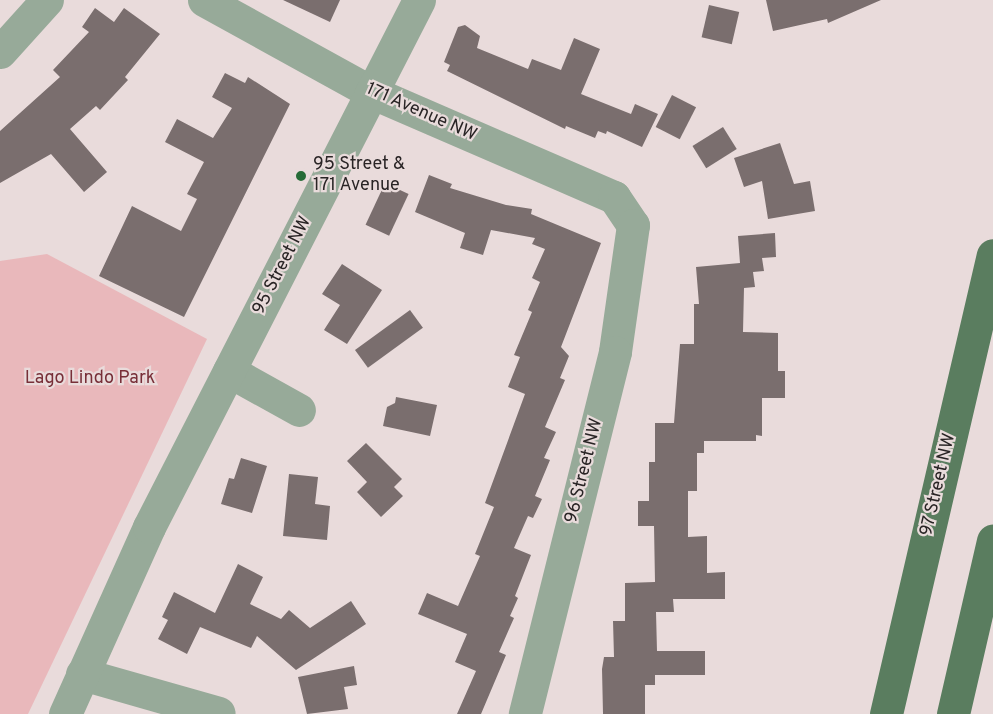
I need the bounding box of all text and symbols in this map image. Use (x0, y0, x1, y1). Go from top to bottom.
street label: 171 Avenue NW (362, 79, 480, 147)
place label: 95 Street & 171 Avenue (313, 155, 405, 198)
marker: 95 Street & 171 Avenue (294, 169, 308, 183)
street label: 95 Street NW (249, 213, 317, 319)
park label: Lago Lindo Park (25, 368, 155, 390)
street label: 96 Street NW (562, 416, 608, 526)
street label: 97 Street NW (917, 431, 961, 539)

